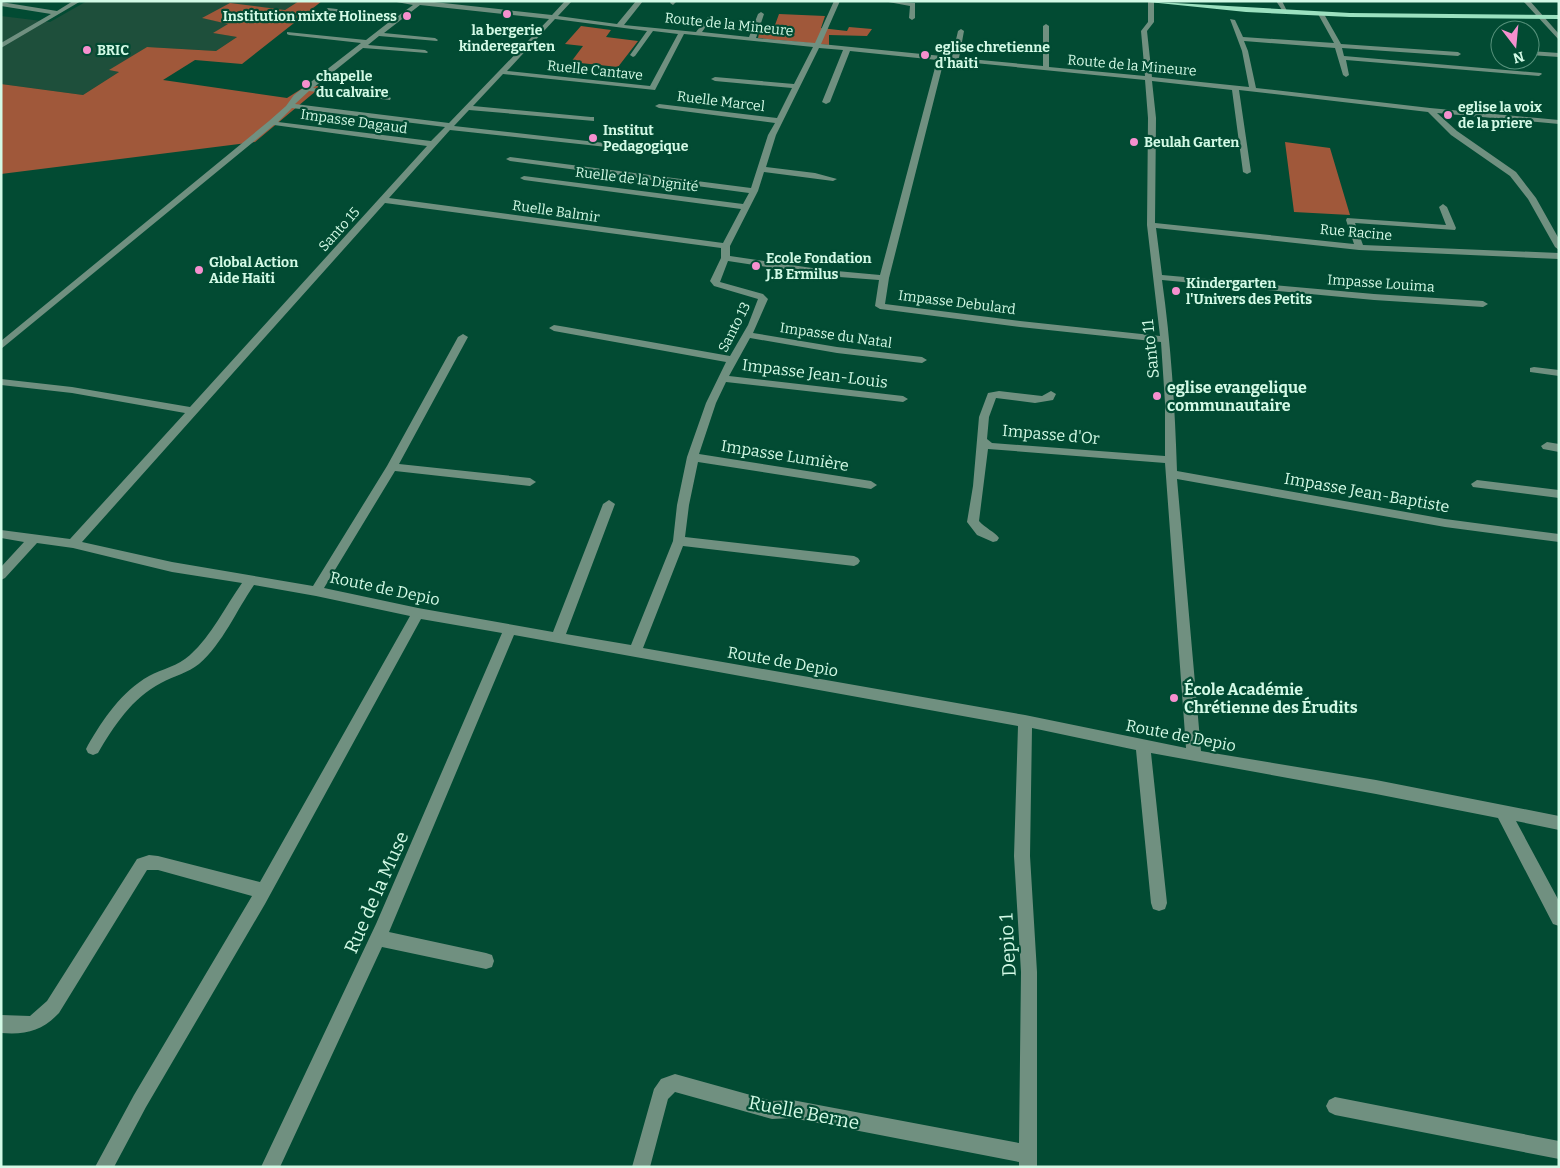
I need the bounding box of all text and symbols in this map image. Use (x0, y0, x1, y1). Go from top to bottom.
place label: Institution mixte Holiness (223, 8, 397, 25)
marker: la bergerie kinderegarten (501, 8, 513, 20)
street label: Route de la Mineure (664, 9, 794, 40)
marker: Institution mixte Holiness (401, 10, 413, 22)
north arrow (1490, 20, 1540, 70)
place label: la bergerie kinderegarten (459, 22, 555, 55)
place label: eglise chretienne d'haiti (935, 39, 1050, 72)
place label: BRIC (97, 42, 129, 59)
marker: BRIC (81, 44, 93, 56)
text: N (1511, 47, 1526, 67)
marker: eglise chretienne d'haiti (919, 49, 931, 61)
street label: Route de la Mineure (1067, 51, 1197, 80)
street label: Ruelle Cantave (546, 57, 644, 84)
place label: chapelle du calvaire (316, 68, 389, 101)
marker: chapelle du calvaire (300, 78, 312, 90)
street label: Ruelle Marcel (676, 88, 766, 115)
place label: eglise la voix de la priere (1458, 99, 1542, 132)
street label: Impasse Dagaud (299, 106, 409, 137)
marker: eglise la voix de la priere (1442, 109, 1454, 121)
place label: Institut Pedagogique (603, 122, 689, 155)
marker: Institut Pedagogique (587, 132, 599, 144)
place label: Beulah Garten (1144, 134, 1239, 151)
marker: Beulah Garten (1128, 136, 1140, 148)
street label: Ruelle de la Dignité (574, 163, 700, 195)
street label: Ruelle Balmir (511, 197, 601, 226)
street label: Santo 15 (315, 204, 364, 255)
street label: Rue Racine (1319, 221, 1393, 244)
place label: Ecole Fondation J.B Ermilus (765, 250, 872, 283)
place label: Global Action Aide Haiti (209, 254, 298, 287)
marker: Ecole Fondation J.B Ermilus (750, 260, 762, 272)
marker: Global Action Aide Haiti (193, 264, 205, 276)
street label: Impasse Louima (1327, 271, 1436, 296)
place label: Kindergarten l'Univers des Petits (1186, 275, 1312, 308)
marker: Kindergarten l'Univers des Petits (1170, 285, 1182, 297)
street label: Impasse Debulard (897, 287, 1017, 318)
street label: Santo 13 (715, 299, 754, 355)
street label: Santo 11 (1138, 318, 1163, 379)
street label: Impasse du Natal (779, 319, 893, 352)
street label: Impasse Jean-Louis (741, 355, 889, 392)
place label: eglise evangelique communautaire (1167, 378, 1307, 415)
marker: eglise evangelique communautaire (1151, 390, 1163, 402)
street label: Impasse d'Or (1002, 421, 1100, 448)
street label: Impasse Lumière (720, 436, 850, 475)
street label: Impasse Jean-Baptiste (1283, 469, 1451, 516)
street label: Route de Depio (328, 568, 442, 609)
street label: Route de Depio (726, 642, 840, 681)
place label: École Académie Chrétienne des Érudits (1184, 678, 1358, 717)
marker: École Académie Chrétienne des Érudits (1168, 692, 1180, 704)
street label: Route de Depio (1124, 715, 1238, 755)
street label: Rue de la Muse (339, 828, 414, 957)
street label: Depio 1 (994, 912, 1021, 977)
street label: Ruelle Berne (747, 1090, 861, 1135)

